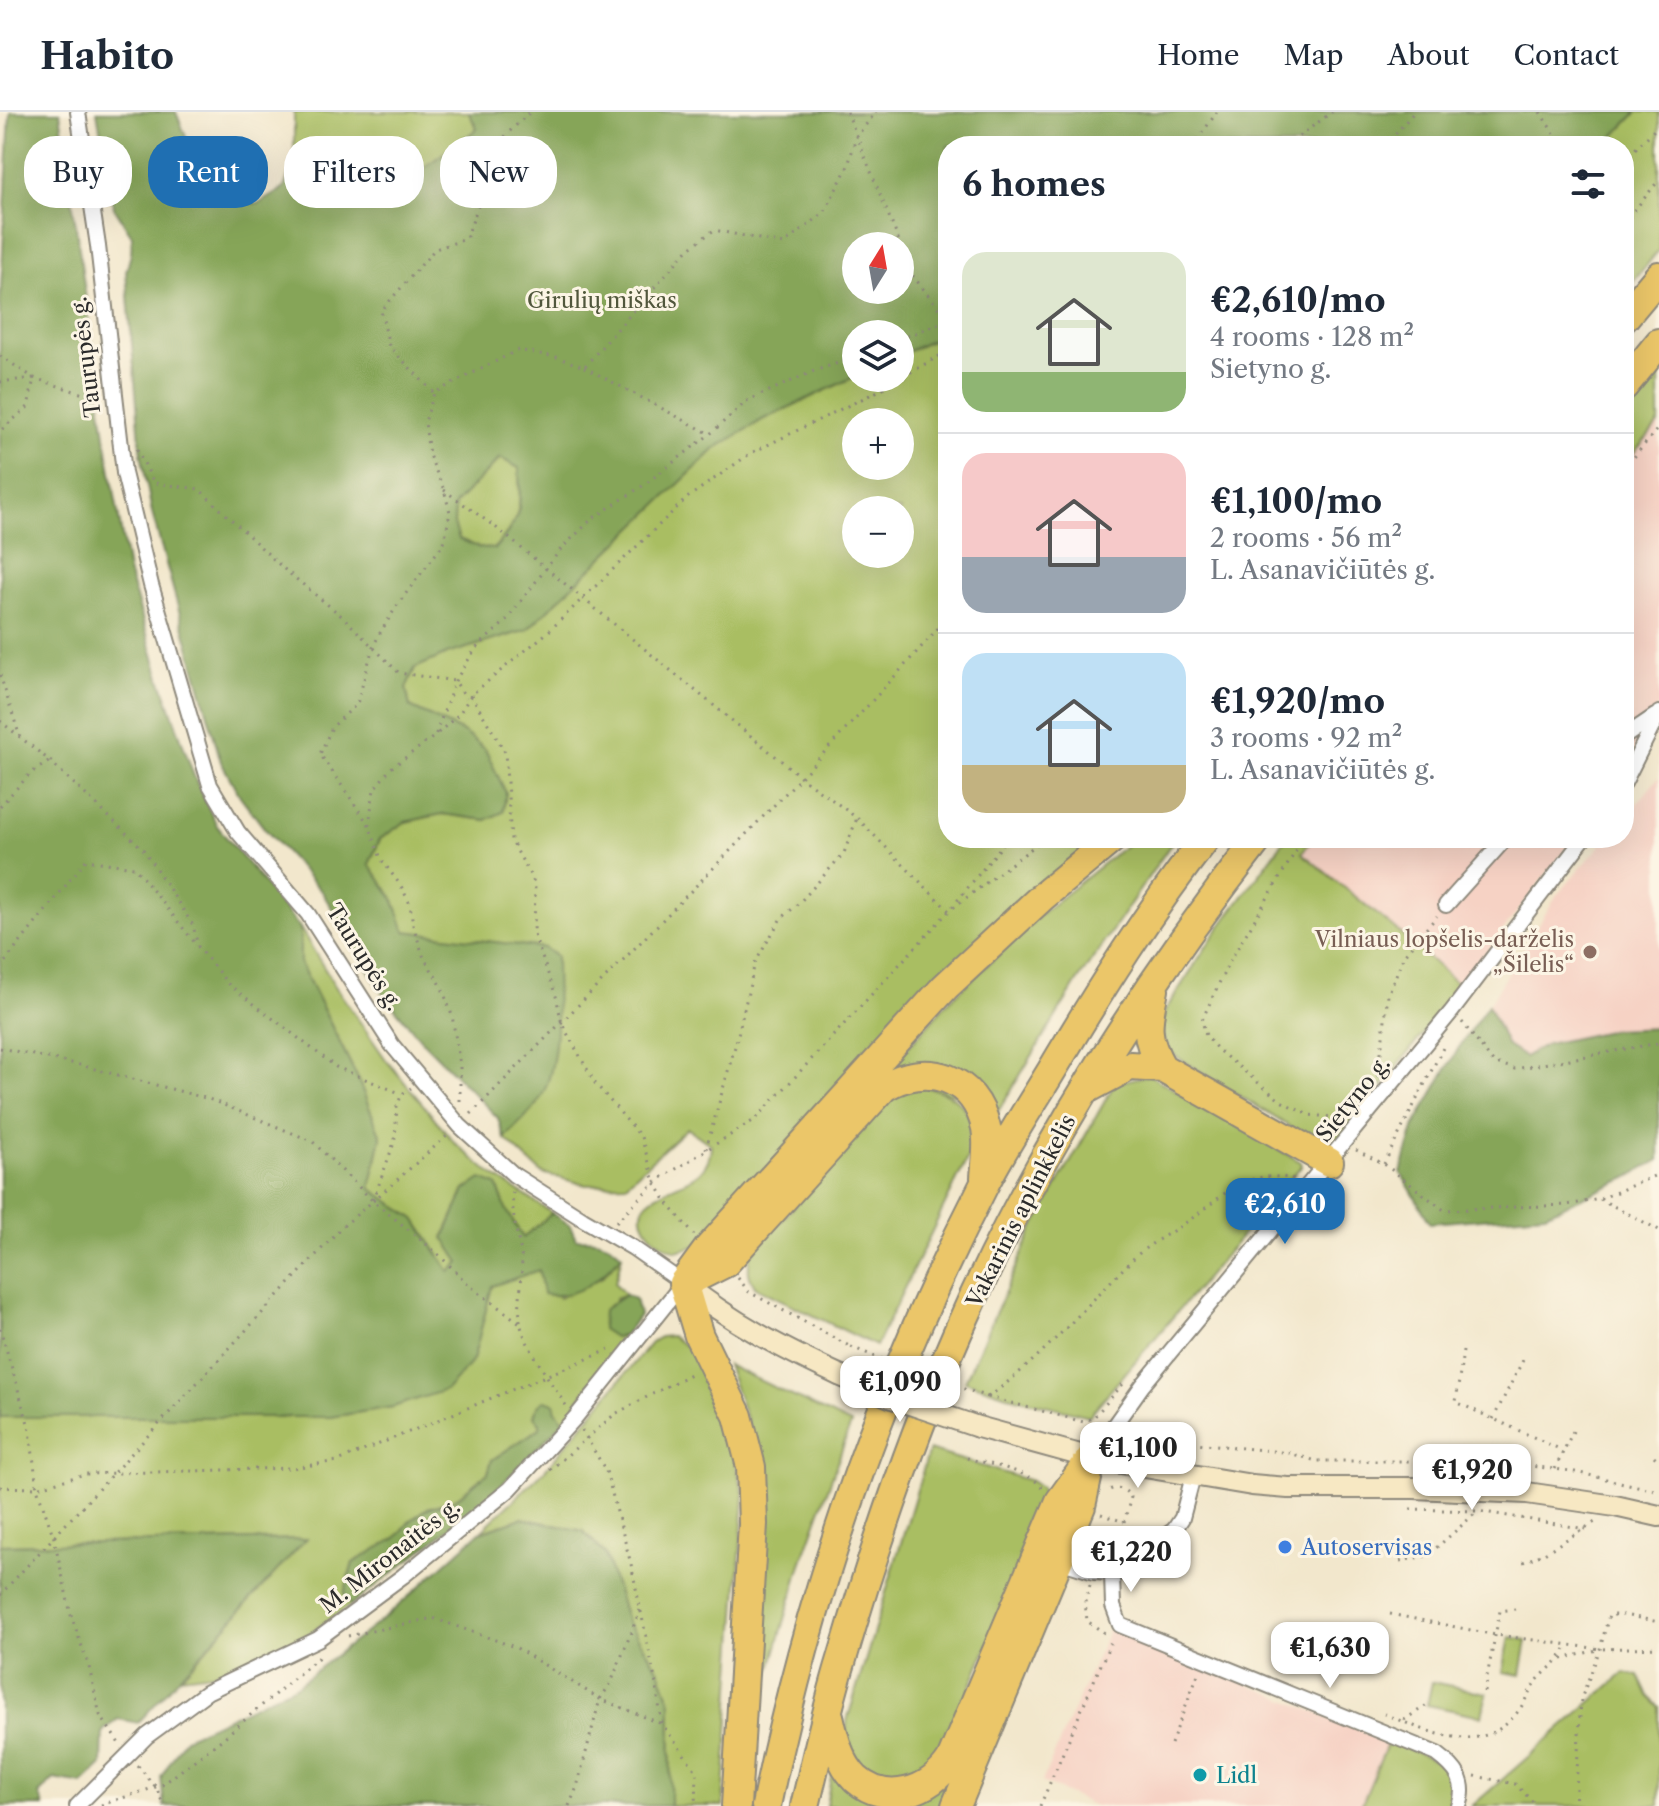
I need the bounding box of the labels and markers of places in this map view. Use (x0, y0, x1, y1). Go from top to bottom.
place label: Vilniaus lopšelis-darželis „Šilelis“ (1314, 926, 1574, 978)
marker: Vilniaus lopšelis-darželis „Šilelis“ (1581, 943, 1599, 961)
pin: €2,610 (1220, 1178, 1350, 1246)
pin: €1,090 (835, 1356, 965, 1424)
pin: €1,100 (1073, 1422, 1203, 1490)
pin: €1,920 (1407, 1444, 1537, 1512)
pin: €1,220 (1066, 1526, 1196, 1594)
place label: Autoservisas (1300, 1534, 1432, 1561)
marker: Autoservisas (1276, 1538, 1294, 1556)
pin: €1,630 (1265, 1622, 1395, 1690)
place label: Lidl (1216, 1762, 1258, 1789)
marker: Lidl (1191, 1766, 1209, 1784)

